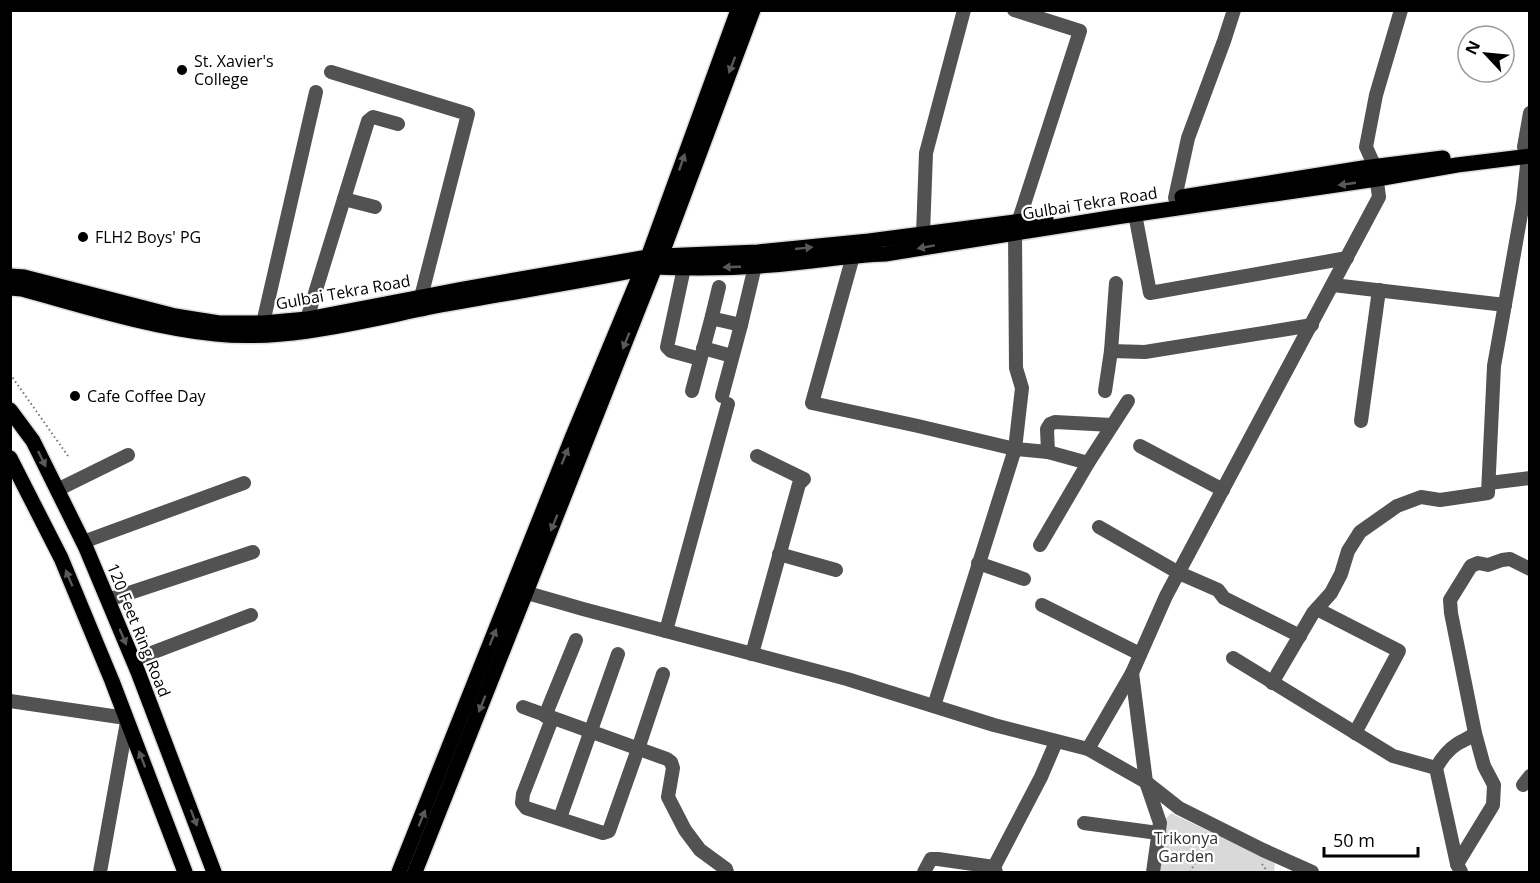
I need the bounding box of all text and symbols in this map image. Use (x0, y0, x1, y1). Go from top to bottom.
north arrow (1456, 24, 1516, 84)
text: N (1460, 37, 1485, 58)
place label: St. Xavier's College (194, 50, 274, 90)
one-way arrow (727, 56, 737, 74)
marker: St. Xavier's College (175, 63, 189, 77)
one-way arrow (678, 153, 688, 171)
one-way arrow (1337, 179, 1356, 188)
street label: Gulbai Tekra Road (1021, 181, 1159, 225)
place label: FLH2 Boys' PG (95, 226, 201, 248)
marker: FLH2 Boys' PG (76, 230, 90, 244)
one-way arrow (916, 242, 935, 251)
one-way arrow (794, 243, 813, 253)
one-way arrow (723, 263, 742, 272)
street label: Gulbai Tekra Road (274, 269, 412, 315)
one-way arrow (621, 332, 630, 350)
place label: Cafe Coffee Day (87, 385, 207, 407)
marker: Cafe Coffee Day (68, 389, 82, 403)
one-way arrow (560, 446, 570, 464)
one-way arrow (37, 451, 47, 468)
one-way arrow (549, 514, 559, 532)
street label: 120 Feet Ring Road (102, 560, 176, 700)
one-way arrow (64, 569, 73, 587)
one-way arrow (118, 628, 128, 646)
one-way arrow (489, 628, 498, 646)
one-way arrow (477, 695, 486, 713)
one-way arrow (136, 750, 146, 768)
one-way arrow (417, 809, 427, 827)
one-way arrow (189, 810, 199, 828)
scale bar (1324, 820, 1418, 858)
park label: Trikonya Garden (1154, 827, 1218, 867)
text: 50 m (1333, 828, 1375, 852)

